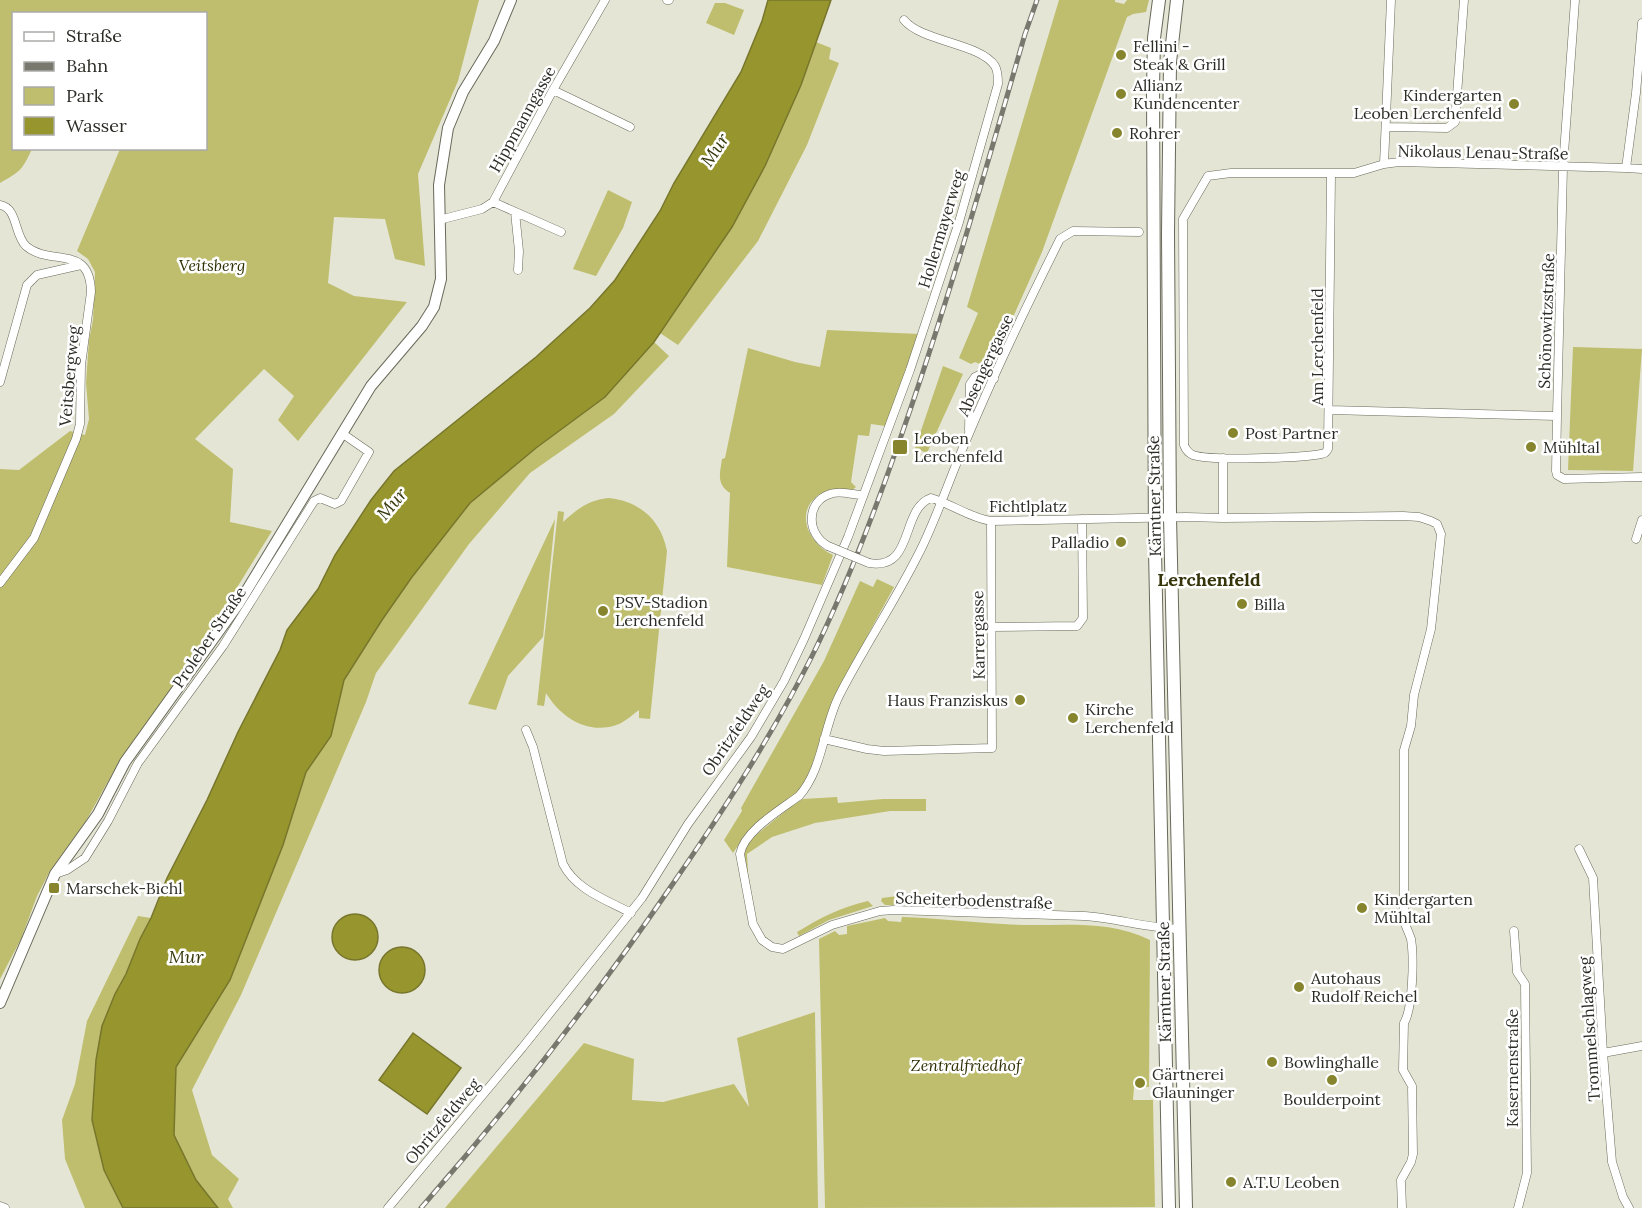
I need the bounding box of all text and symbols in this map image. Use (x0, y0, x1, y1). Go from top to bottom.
legend (12, 12, 207, 150)
text: Straße (66, 24, 122, 47)
place label: Fellini - Steak & Grill (1133, 36, 1226, 74)
marker: Fellini - Steak & Grill (1114, 48, 1128, 62)
text: Bahn (66, 54, 108, 77)
street label: Hippmanngasse (485, 62, 560, 176)
place label: Allianz Kundencenter (1132, 75, 1240, 113)
text: Park (66, 84, 104, 107)
place label: Kindergarten Leoben Lerchenfeld (1354, 85, 1502, 123)
marker: Allianz Kundencenter (1114, 87, 1128, 101)
marker: Kindergarten Leoben Lerchenfeld (1507, 97, 1521, 111)
text: Wasser (66, 114, 127, 137)
place label: Rohrer (1129, 123, 1180, 143)
marker: Rohrer (1110, 126, 1124, 140)
water label: Mur (695, 128, 734, 171)
street label: Nikolaus Lenau-Straße (1397, 141, 1569, 163)
street label: Hollermayerweg (914, 166, 969, 290)
street label: Schönowitzstraße (1534, 253, 1558, 389)
park label: Veitsberg (179, 255, 245, 275)
street label: Am Lerchenfeld (1307, 288, 1327, 407)
street label: Absengergasse (952, 311, 1017, 420)
street label: Veitsbergweg (55, 324, 83, 428)
place label: Post Partner (1245, 423, 1338, 443)
marker: Post Partner (1226, 426, 1240, 440)
place label: Leoben Lerchenfeld (914, 428, 1004, 466)
street label: Kärntner Straße (1143, 435, 1165, 557)
place label: Mühltal (1543, 437, 1600, 457)
marker: Leoben Lerchenfeld (891, 438, 909, 456)
marker: Mühltal (1524, 440, 1538, 454)
water label: Mur (371, 482, 412, 525)
street label: Fichtlplatz (989, 496, 1067, 516)
place label: Palladio (1051, 532, 1109, 552)
marker: Palladio (1114, 535, 1128, 549)
district label: Lerchenfeld (1157, 568, 1261, 591)
street label: Proleber Straße (168, 582, 250, 691)
street label: Karrergasse (967, 590, 989, 680)
place label: PSV-Stadion Lerchenfeld (615, 592, 708, 630)
place label: Billa (1254, 594, 1285, 614)
marker: Billa (1235, 597, 1249, 611)
marker: PSV-Stadion Lerchenfeld (596, 604, 610, 618)
street label: Obritzfeldweg (697, 680, 774, 780)
place label: Haus Franziskus (887, 690, 1008, 710)
marker: Haus Franziskus (1013, 693, 1027, 707)
place label: Kirche Lerchenfeld (1085, 699, 1175, 737)
marker: Kirche Lerchenfeld (1066, 711, 1080, 725)
place label: Marschek-Bichl (66, 878, 183, 898)
marker: Marschek-Bichl (47, 881, 61, 895)
street label: Scheiterbodenstraße (895, 887, 1053, 913)
place label: Kindergarten Mühltal (1374, 889, 1473, 927)
marker: Kindergarten Mühltal (1355, 901, 1369, 915)
street label: Kärntner Straße (1153, 921, 1175, 1043)
water label: Mur (168, 945, 204, 968)
street label: Trommelschlagweg (1574, 955, 1604, 1102)
place label: Autohaus Rudolf Reichel (1310, 968, 1418, 1006)
marker: Autohaus Rudolf Reichel (1292, 980, 1306, 994)
street label: Kasernenstraße (1502, 1008, 1522, 1127)
place label: Bowlinghalle (1284, 1052, 1379, 1072)
park label: Zentralfriedhof (911, 1055, 1023, 1075)
marker: Bowlinghalle (1265, 1055, 1279, 1069)
place label: Gärtnerei Glauninger (1152, 1064, 1235, 1102)
street label: Obritzfeldweg (400, 1073, 484, 1168)
marker: Boulderpoint (1325, 1073, 1339, 1087)
marker: Gärtnerei Glauninger (1133, 1076, 1147, 1090)
place label: Boulderpoint (1283, 1089, 1382, 1109)
place label: A.T.U Leoben (1242, 1172, 1340, 1192)
marker: A.T.U Leoben (1224, 1175, 1238, 1189)

